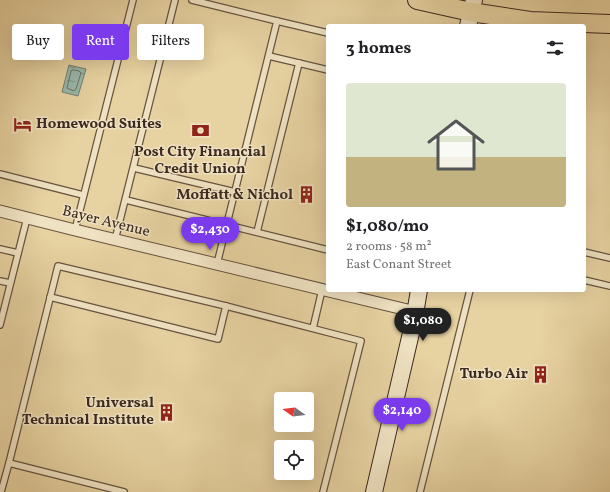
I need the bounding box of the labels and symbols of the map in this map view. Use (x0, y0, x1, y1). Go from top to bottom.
hotel icon: Homewood Suites (13, 114, 33, 134)
place label: Homewood Suites (36, 114, 162, 135)
bank icon: Post City Financial Credit Union (190, 121, 210, 141)
place label: Post City Financial Credit Union (134, 142, 266, 180)
place label: Moffatt & Nichol (176, 185, 293, 206)
building icon: Moffatt & Nichol (296, 185, 316, 205)
street label: Bayer Avenue (60, 201, 152, 243)
pin: $2,430 (177, 217, 243, 251)
pin: $1,080 (390, 308, 456, 342)
place label: Turbo Air (459, 364, 528, 385)
building icon: Turbo Air (531, 364, 551, 384)
north arrow (274, 392, 314, 432)
place label: Universal Technical Institute (22, 393, 154, 431)
pin: $2,140 (369, 398, 435, 432)
building icon: Universal Technical Institute (157, 402, 177, 422)

